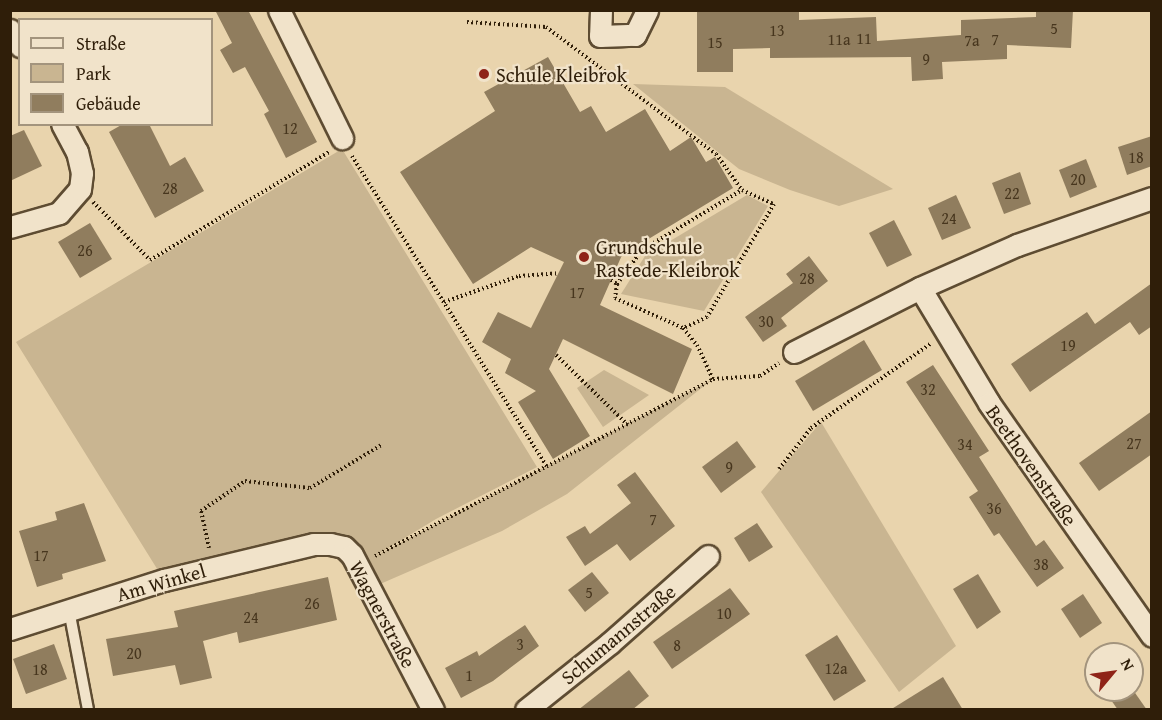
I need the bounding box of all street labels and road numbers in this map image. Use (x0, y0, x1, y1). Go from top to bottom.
street label: Beethovenstraße (981, 400, 1083, 530)
street label: Wagnerstraße (345, 556, 421, 672)
street label: Am Winkel (114, 558, 208, 606)
street label: Schumannstraße (556, 579, 680, 689)

